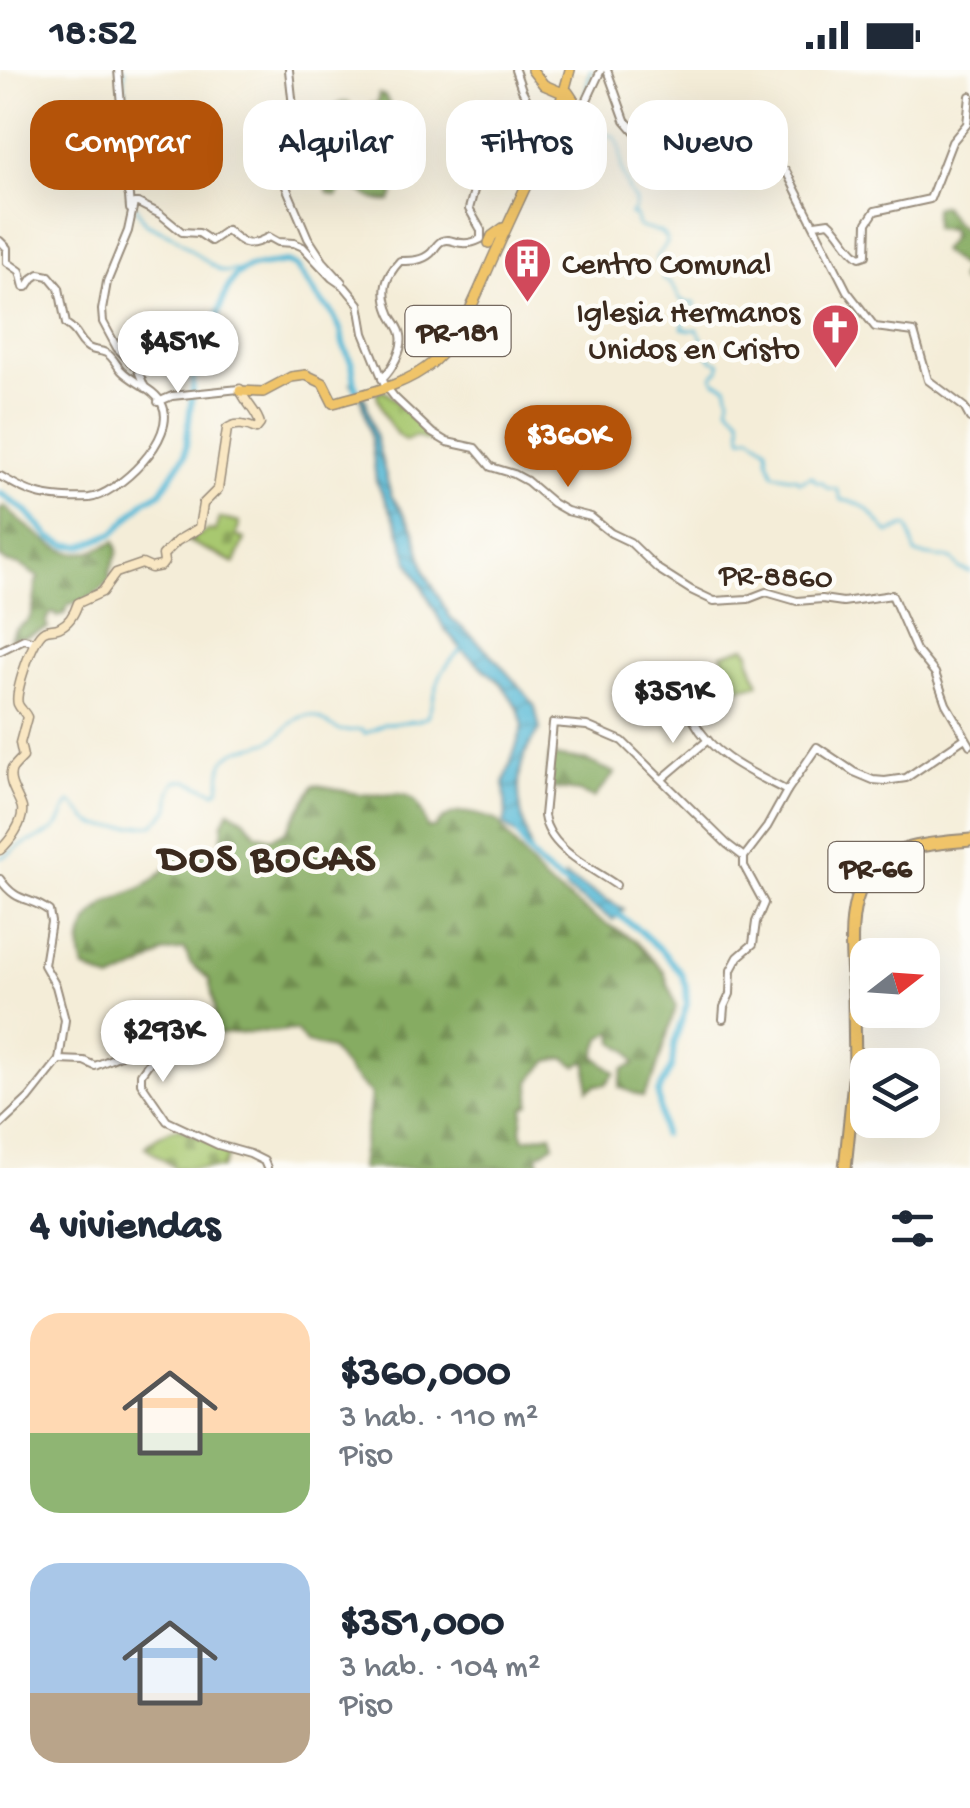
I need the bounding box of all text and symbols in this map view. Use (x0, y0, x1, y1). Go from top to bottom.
text: 18:52 (50, 13, 137, 57)
chip: Comprar (30, 100, 223, 190)
chip: Alquilar (243, 100, 426, 190)
chip: Filtros (446, 100, 607, 190)
chip: Nuevo (627, 100, 788, 190)
building icon: Centro Comunal (501, 236, 553, 304)
place label: Centro Comunal (562, 248, 771, 286)
place label: Iglesia Hermanos Unidos en Cristo (576, 296, 801, 371)
church icon: Iglesia Hermanos Unidos en Cristo (809, 302, 861, 370)
road number: PR-181 (406, 306, 510, 356)
pin: $451K (108, 311, 248, 396)
text: $451K (140, 324, 216, 362)
pin: $360K (498, 405, 638, 490)
text: $360K (527, 418, 610, 456)
street label: PR-8860 (717, 558, 833, 600)
pin: $351K (603, 661, 743, 746)
text: $351K (634, 674, 712, 712)
district label: DOS BOCAS (156, 837, 377, 886)
road number: PR-66 (828, 842, 924, 892)
north arrow (850, 938, 940, 1028)
map controls (850, 938, 940, 1138)
pin: $293K (93, 1000, 233, 1085)
text: $293K (123, 1013, 203, 1051)
button: layers (850, 1048, 940, 1138)
icon: filters (885, 1201, 940, 1256)
text: 4 viviendas (30, 1204, 220, 1253)
text: $360,000 (340, 1351, 511, 1400)
icon: home (110, 1353, 230, 1473)
text: 3 hab. · 110 m² (340, 1400, 538, 1438)
text: Piso (340, 1438, 393, 1476)
text: $351,000 (340, 1601, 504, 1650)
icon: home (110, 1603, 230, 1723)
text: 3 hab. · 104 m² (340, 1650, 540, 1688)
text: Piso (340, 1688, 393, 1726)

